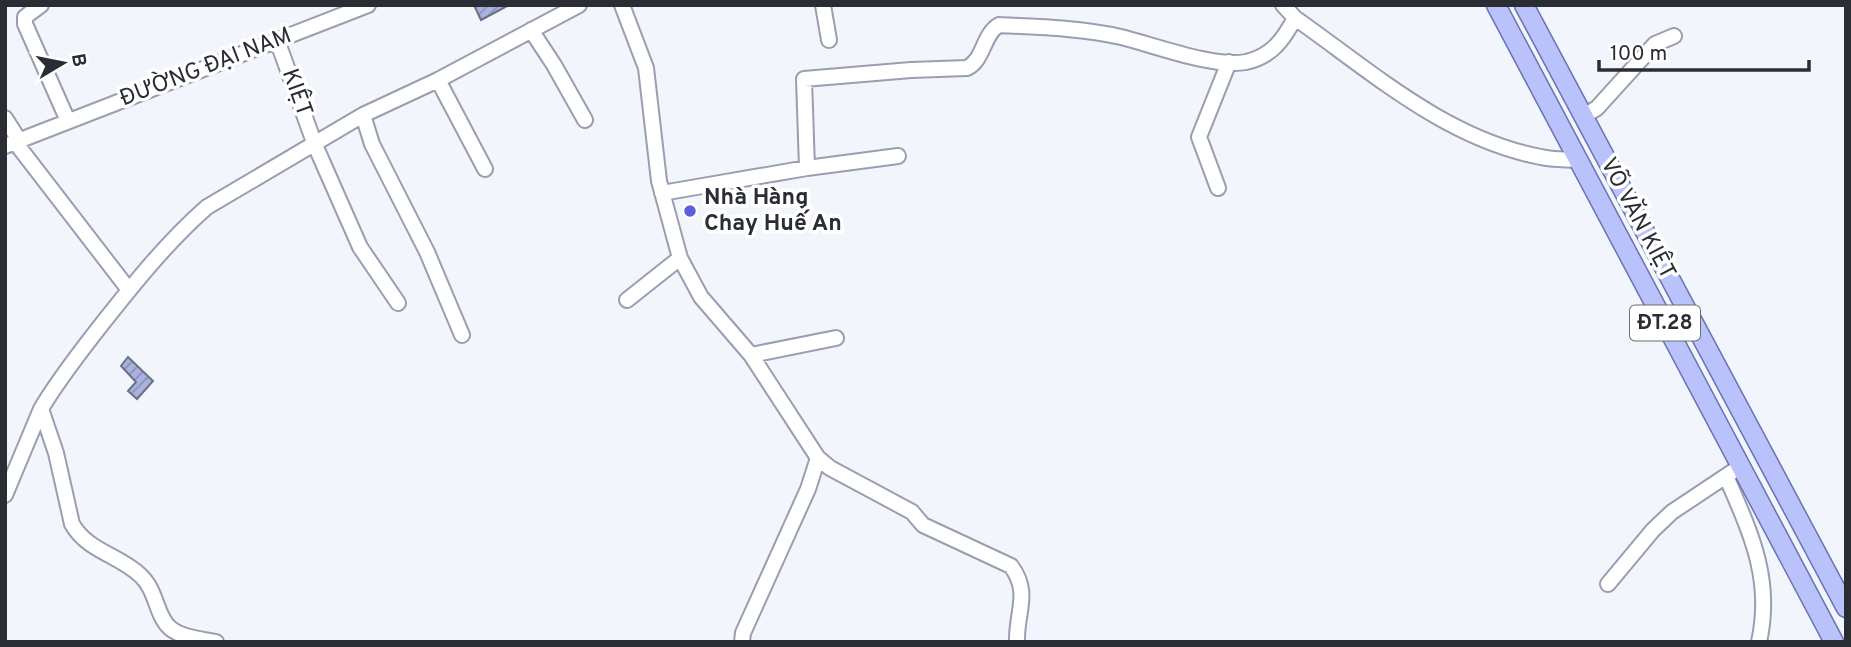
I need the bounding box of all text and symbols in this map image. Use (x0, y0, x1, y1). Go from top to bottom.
street label: ĐƯỜNG ĐẠI NAM (115, 20, 296, 114)
north arrow (28, 28, 98, 98)
scale bar (1599, 28, 1809, 72)
text: 100 m (1610, 41, 1667, 68)
text: B (65, 52, 91, 69)
street label: KIỆT (274, 65, 319, 121)
street label: VÕ VĂN KIỆT (1593, 152, 1683, 285)
place label: Nhà Hàng Chay Huế An (704, 184, 842, 239)
marker: Nhà Hàng Chay Huế An (682, 203, 698, 219)
road number: ĐT.28 (1630, 306, 1700, 340)

